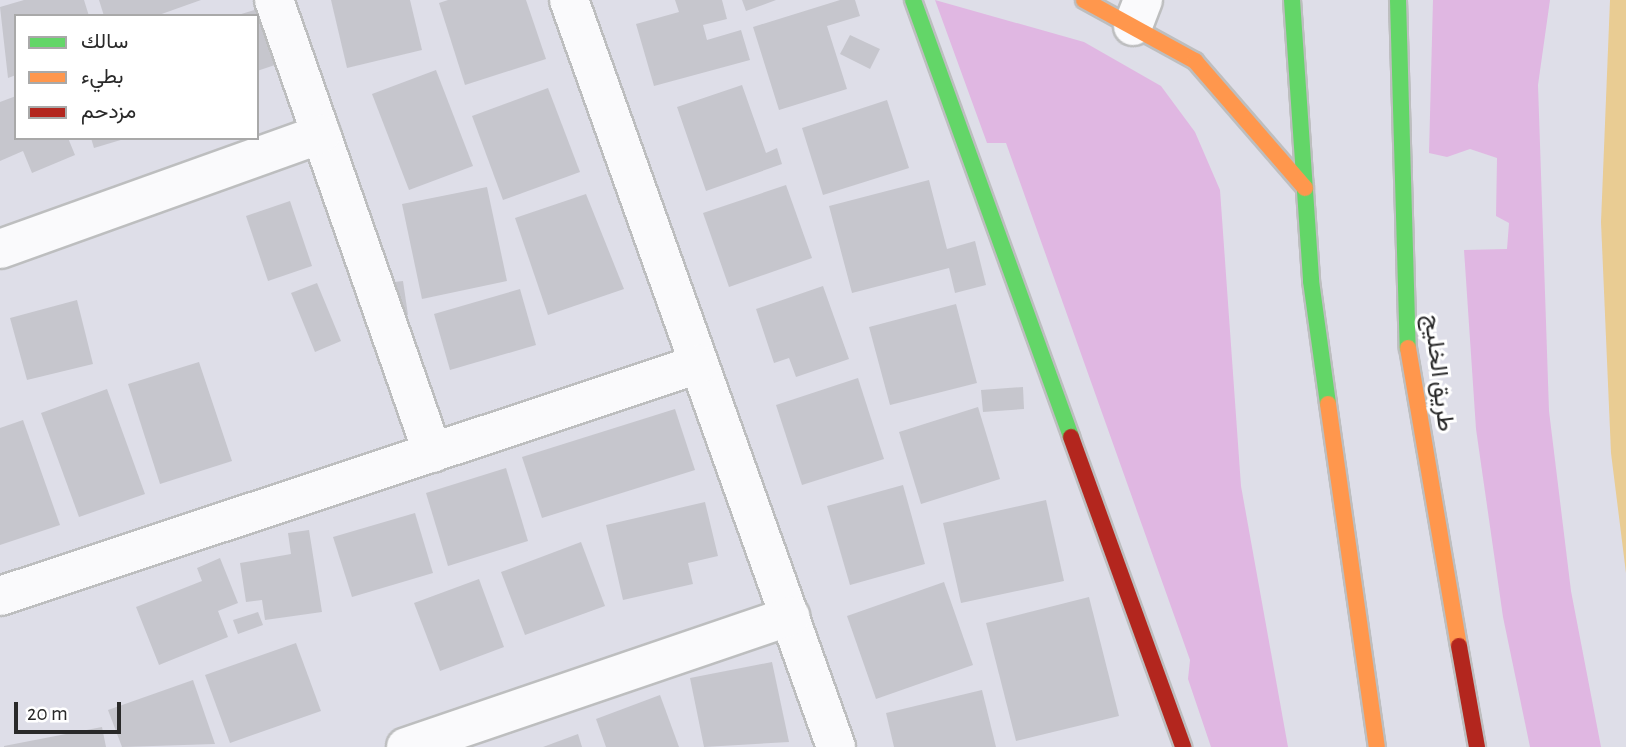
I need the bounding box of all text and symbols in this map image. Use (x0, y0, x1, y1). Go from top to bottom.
legend (14, 14, 259, 140)
text: سالك (81, 31, 128, 52)
text: بطيء (81, 66, 124, 87)
text: مزدحم (81, 101, 136, 122)
street label: طريق الخليج (1417, 313, 1459, 433)
scale bar (18, 688, 124, 732)
text: 20 m (27, 703, 68, 724)

